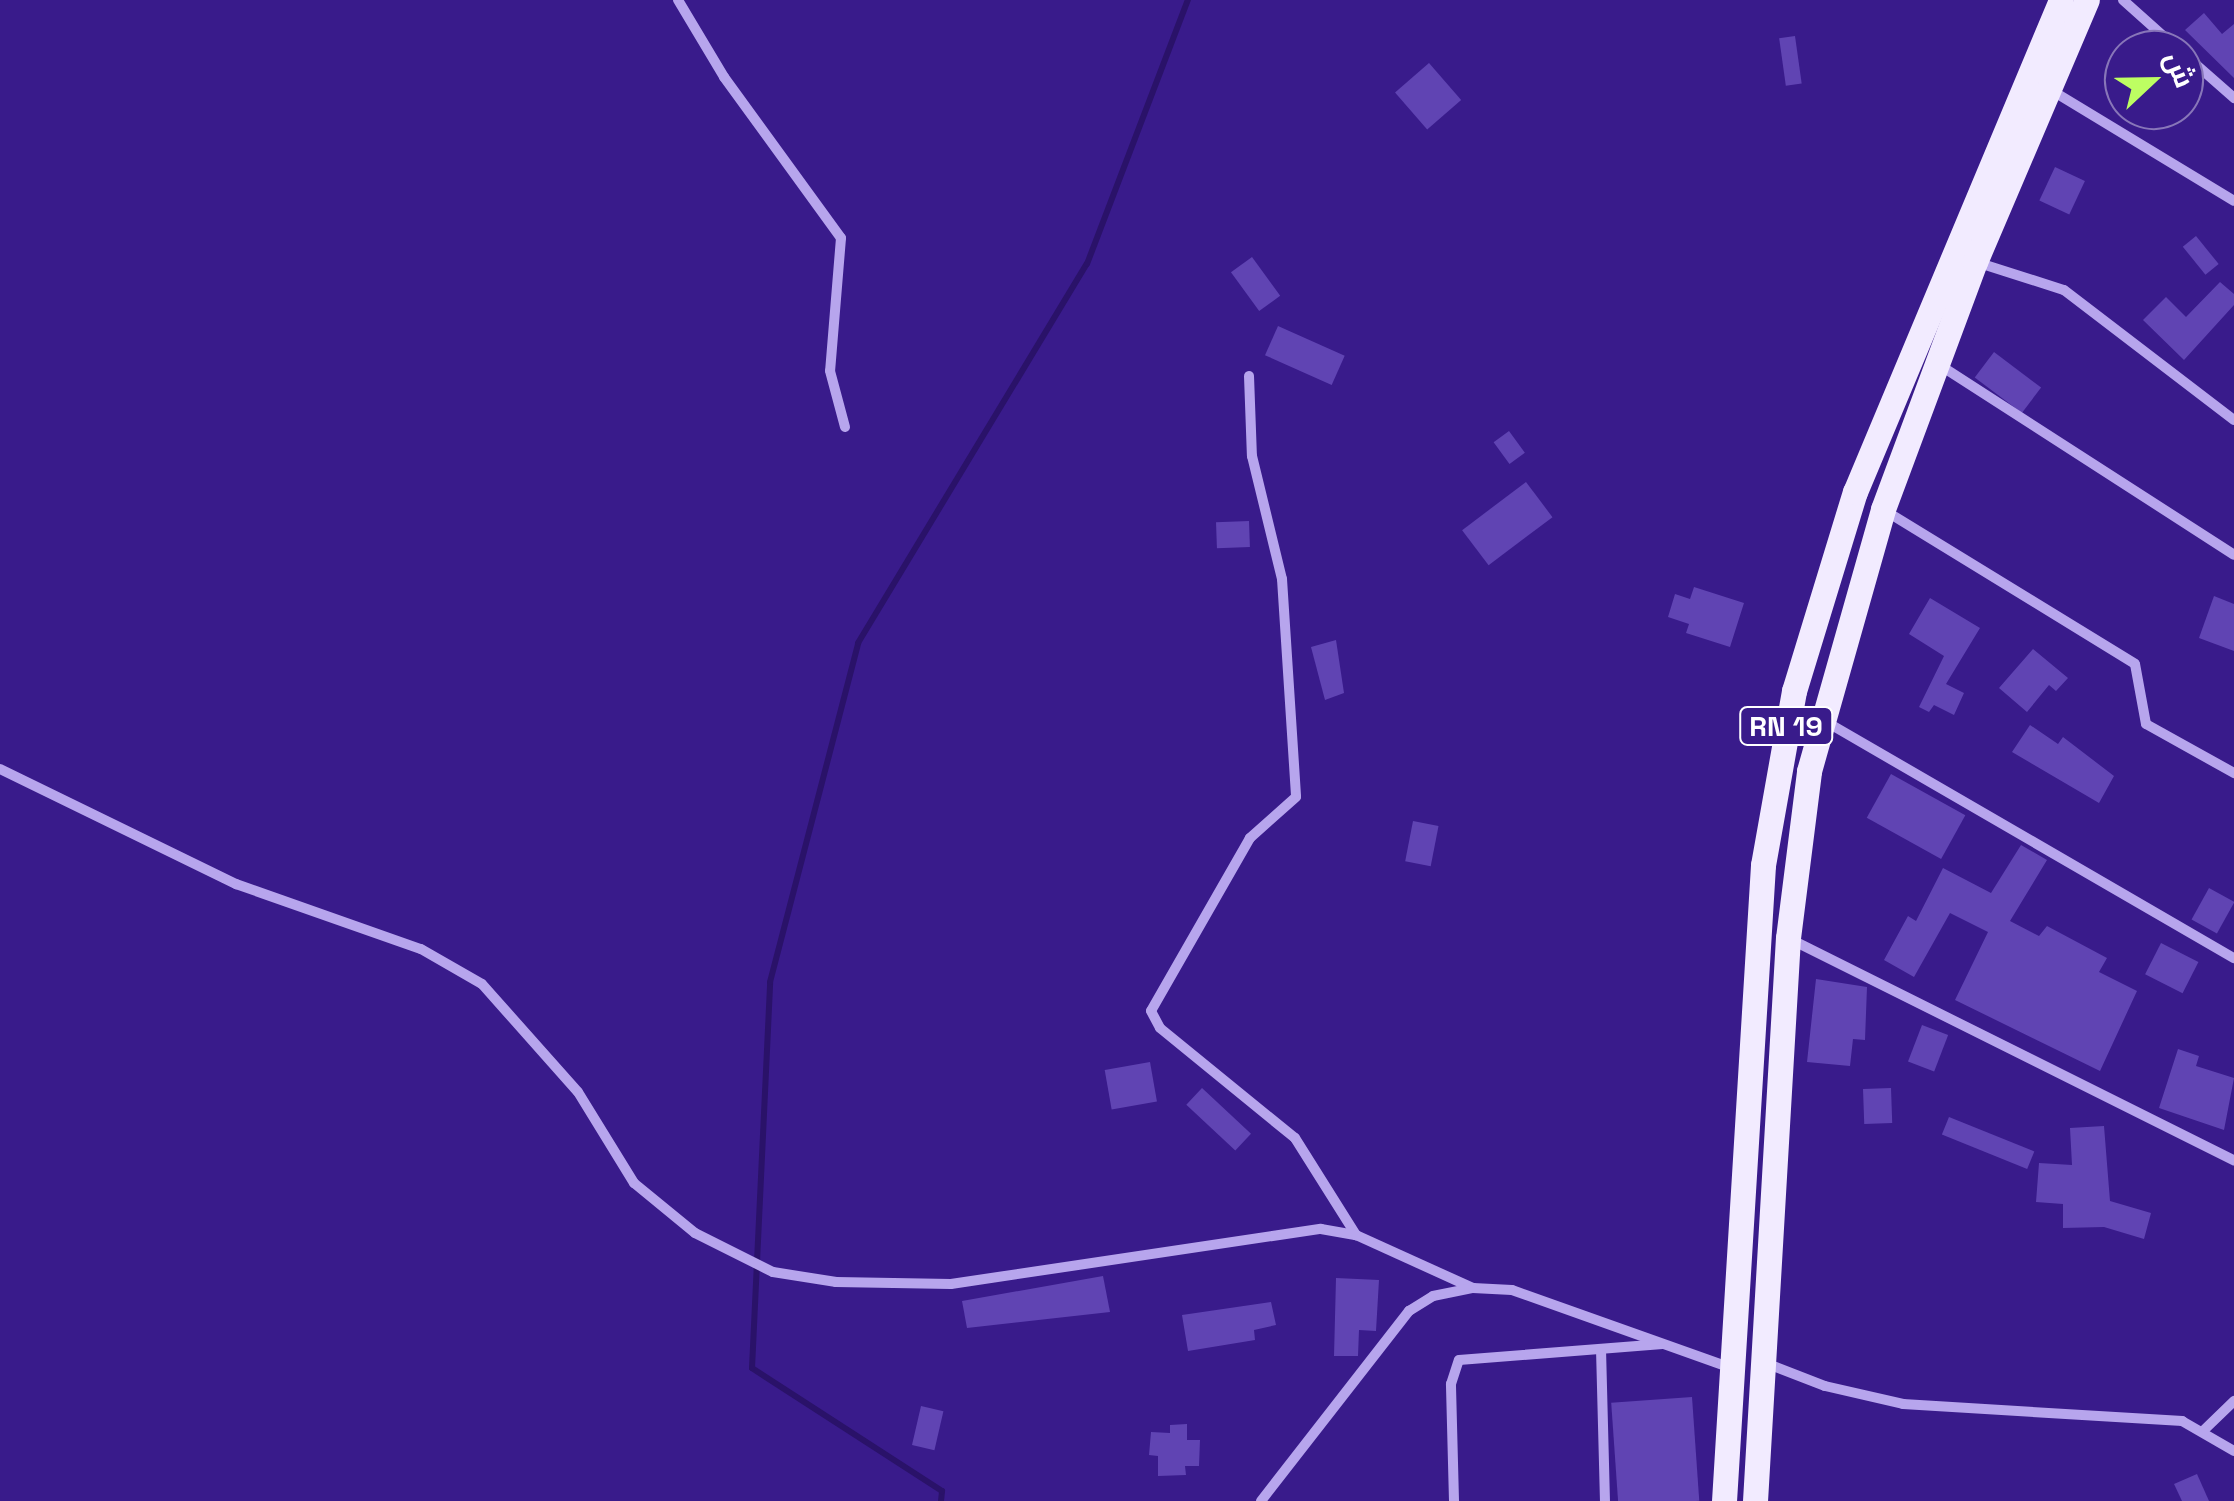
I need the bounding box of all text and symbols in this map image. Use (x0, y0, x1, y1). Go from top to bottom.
north arrow (2104, 30, 2204, 130)
text: ش (2157, 46, 2203, 93)
road number: RN 19 (1738, 703, 1834, 749)

